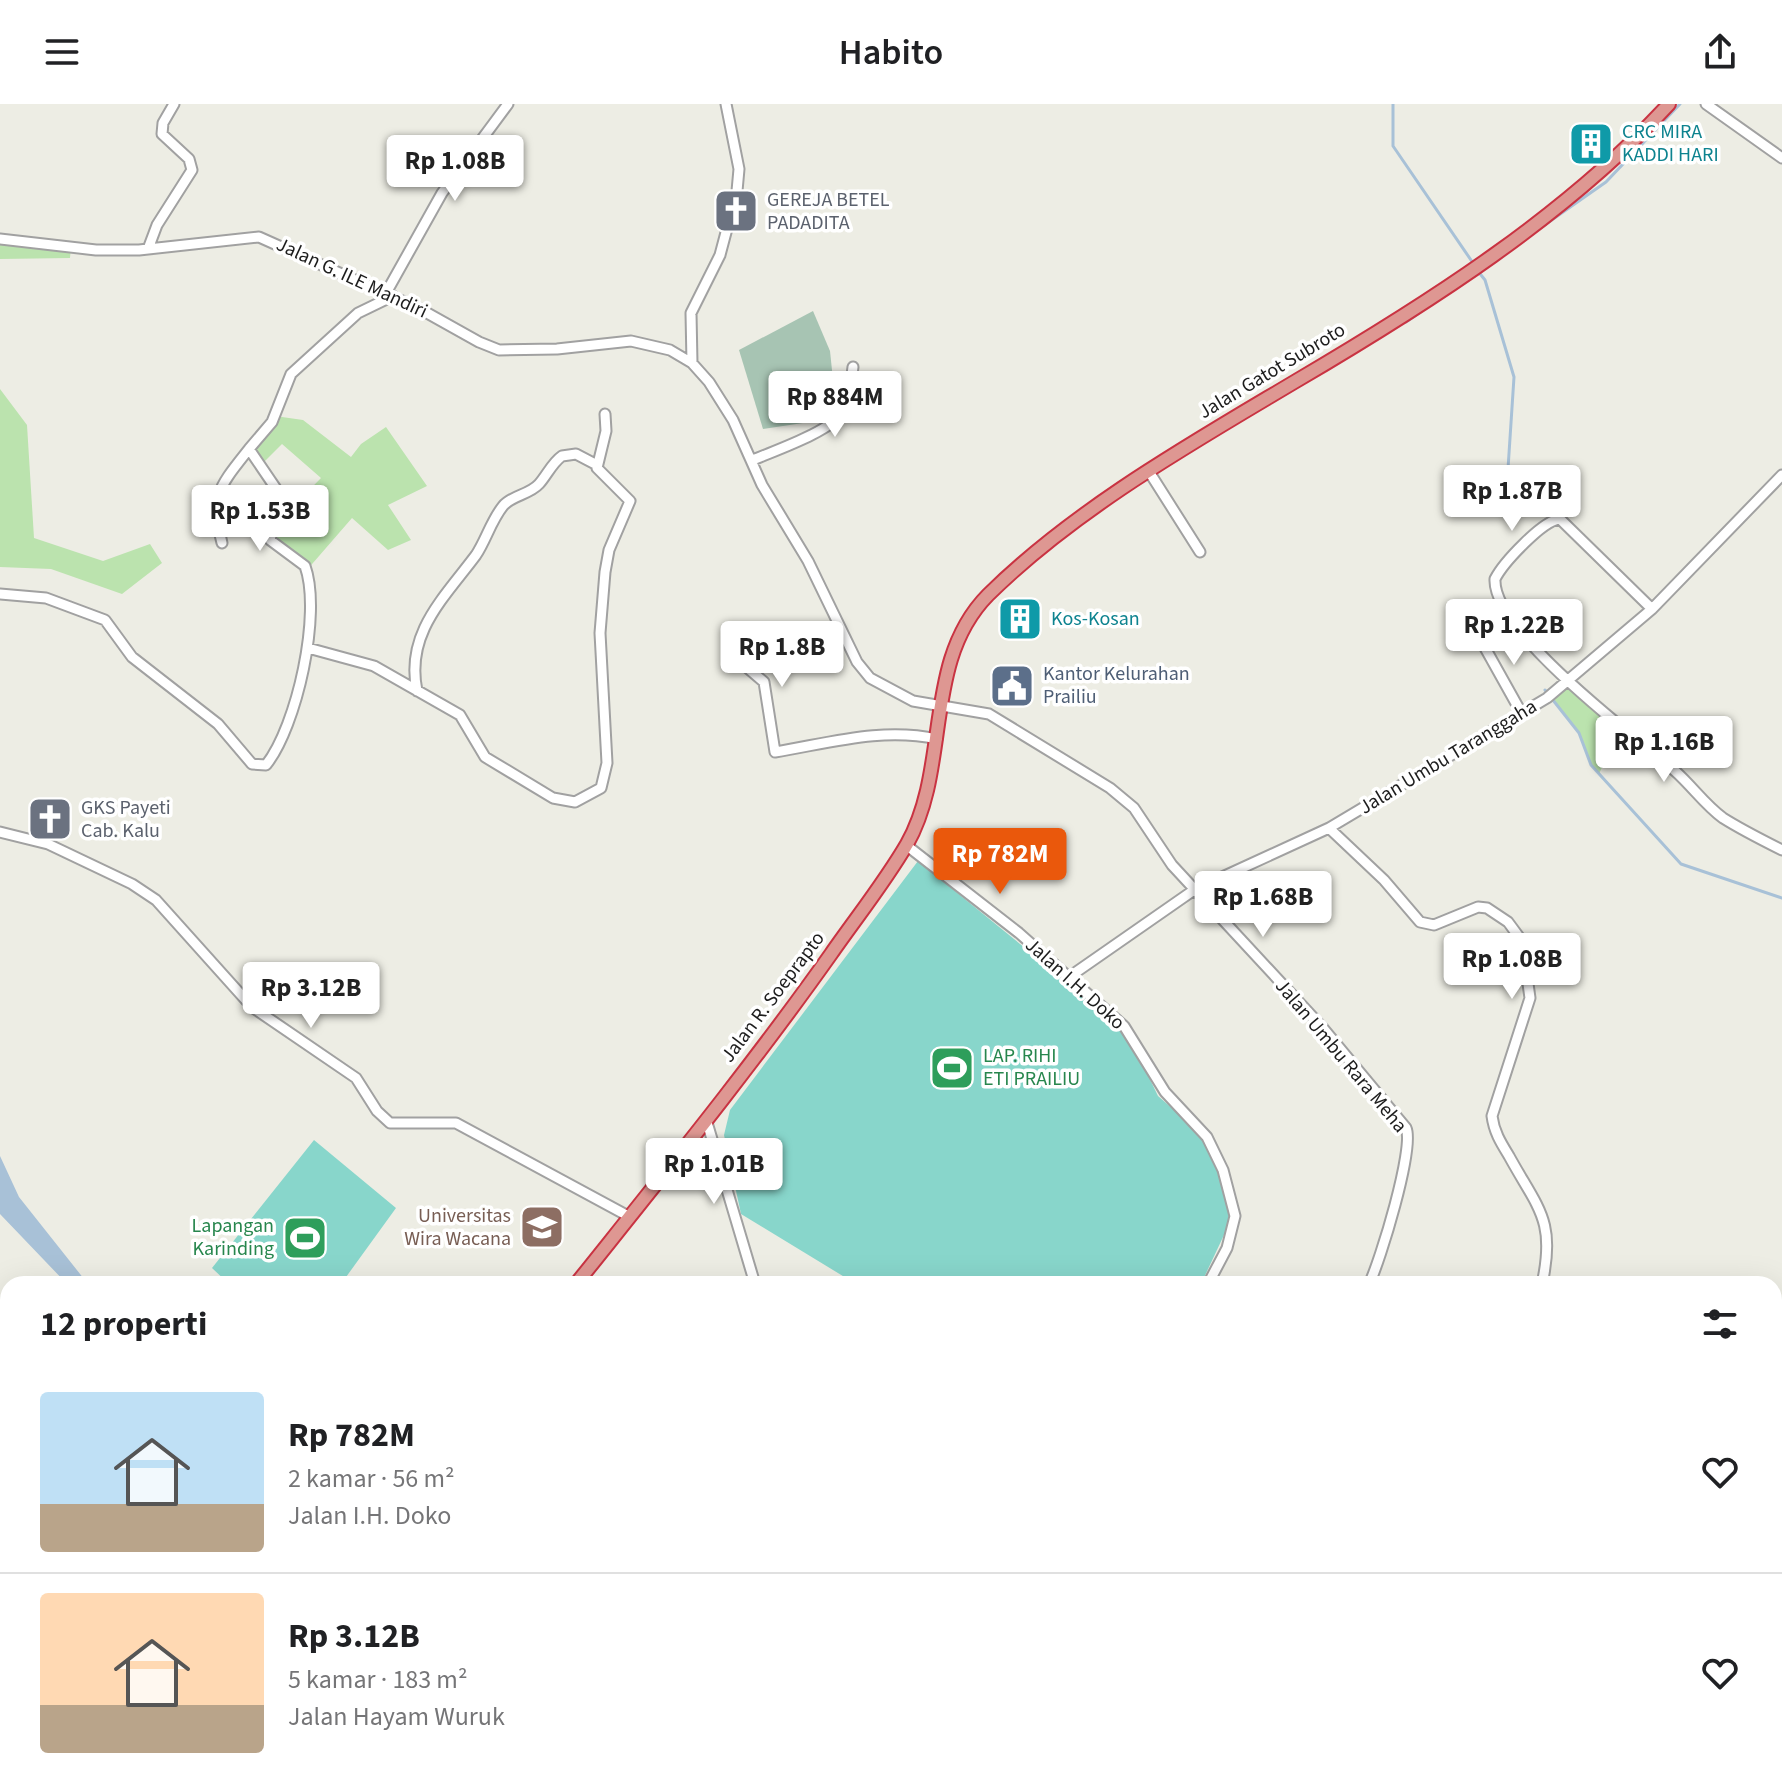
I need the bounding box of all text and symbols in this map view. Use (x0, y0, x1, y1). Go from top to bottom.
text: Habito (839, 27, 943, 78)
icon: menu (40, 30, 84, 74)
icon: share (1698, 30, 1742, 74)
place label: CRC MIRA KADDI HARI (1622, 118, 1719, 169)
building icon: CRC MIRA KADDI HARI (1567, 120, 1615, 168)
pin: Rp 1.08B (372, 135, 538, 203)
text: Rp 1.08B (405, 142, 505, 179)
place label: GEREJA BETEL PADADITA (767, 186, 890, 237)
church icon: GEREJA BETEL PADADITA (712, 187, 760, 235)
street label: Jalan G. ILE Mandiri (272, 231, 432, 325)
street label: Jalan Gatot Subroto (1193, 316, 1351, 426)
pin: Rp 884M (761, 371, 909, 439)
text: Rp 884M (786, 378, 884, 415)
pin: Rp 1.87B (1429, 465, 1595, 533)
text: Rp 1.87B (1462, 472, 1562, 509)
pin: Rp 1.53B (177, 485, 343, 553)
text: Rp 1.53B (210, 492, 310, 529)
building icon: Kos-Kosan (996, 595, 1044, 643)
pin: Rp 1.22B (1431, 599, 1597, 667)
place label: Kos-Kosan (1051, 605, 1140, 633)
text: Rp 1.22B (1464, 606, 1564, 643)
pin: Rp 1.8B (708, 621, 856, 689)
text: Rp 1.8B (738, 628, 826, 665)
place label: Kantor Kelurahan Prailiu (1043, 660, 1190, 711)
public building icon: Kantor Kelurahan Prailiu (988, 662, 1036, 710)
street label: Jalan Umbu Taranggaha (1354, 693, 1542, 821)
pin: Rp 1.16B (1581, 716, 1747, 784)
text: Rp 1.16B (1614, 723, 1714, 760)
place label: GKS Payeti Cab. Kalu (81, 794, 171, 845)
church icon: GKS Payeti Cab. Kalu (26, 795, 74, 843)
pin: Rp 782M (926, 828, 1074, 896)
text: Rp 782M (951, 835, 1049, 872)
pin: Rp 1.68B (1180, 871, 1346, 939)
text: Rp 1.68B (1213, 878, 1313, 915)
street label: Jalan R. Soeprapto (714, 926, 832, 1068)
street label: Jalan I.H. Doko (1019, 932, 1131, 1036)
pin: Rp 1.08B (1429, 933, 1595, 1001)
text: Rp 1.08B (1462, 940, 1562, 977)
pin: Rp 3.12B (228, 962, 394, 1030)
text: Rp 3.12B (261, 969, 361, 1006)
street label: Jalan Umbu Rara Meha (1268, 973, 1414, 1139)
place label: LAP. RIHI ETI PRAILIU (983, 1042, 1080, 1093)
sports icon: LAP. RIHI ETI PRAILIU (928, 1044, 976, 1092)
pin: Rp 1.01B (631, 1138, 797, 1206)
text: Rp 1.01B (664, 1145, 764, 1182)
place label: Universitas Wira Wacana (404, 1202, 511, 1253)
school or university icon: Universitas Wira Wacana (518, 1203, 566, 1251)
place label: Lapangan Karinding (192, 1212, 274, 1263)
sports icon: Lapangan Karinding (281, 1214, 329, 1262)
text: 12 properti (40, 1300, 207, 1349)
icon: filters (1698, 1302, 1742, 1346)
text: Rp 782M (288, 1411, 415, 1460)
icon: home (104, 1424, 200, 1520)
icon: heart (1698, 1450, 1742, 1494)
text: 2 kamar · 56 m² (288, 1460, 455, 1497)
text: Jalan I.H. Doko (288, 1497, 451, 1534)
text: Rp 3.12B (288, 1612, 420, 1661)
icon: home (104, 1625, 200, 1721)
icon: heart (1698, 1651, 1742, 1695)
text: 5 kamar · 183 m² (288, 1661, 467, 1698)
text: Jalan Hayam Wuruk (288, 1698, 505, 1735)

